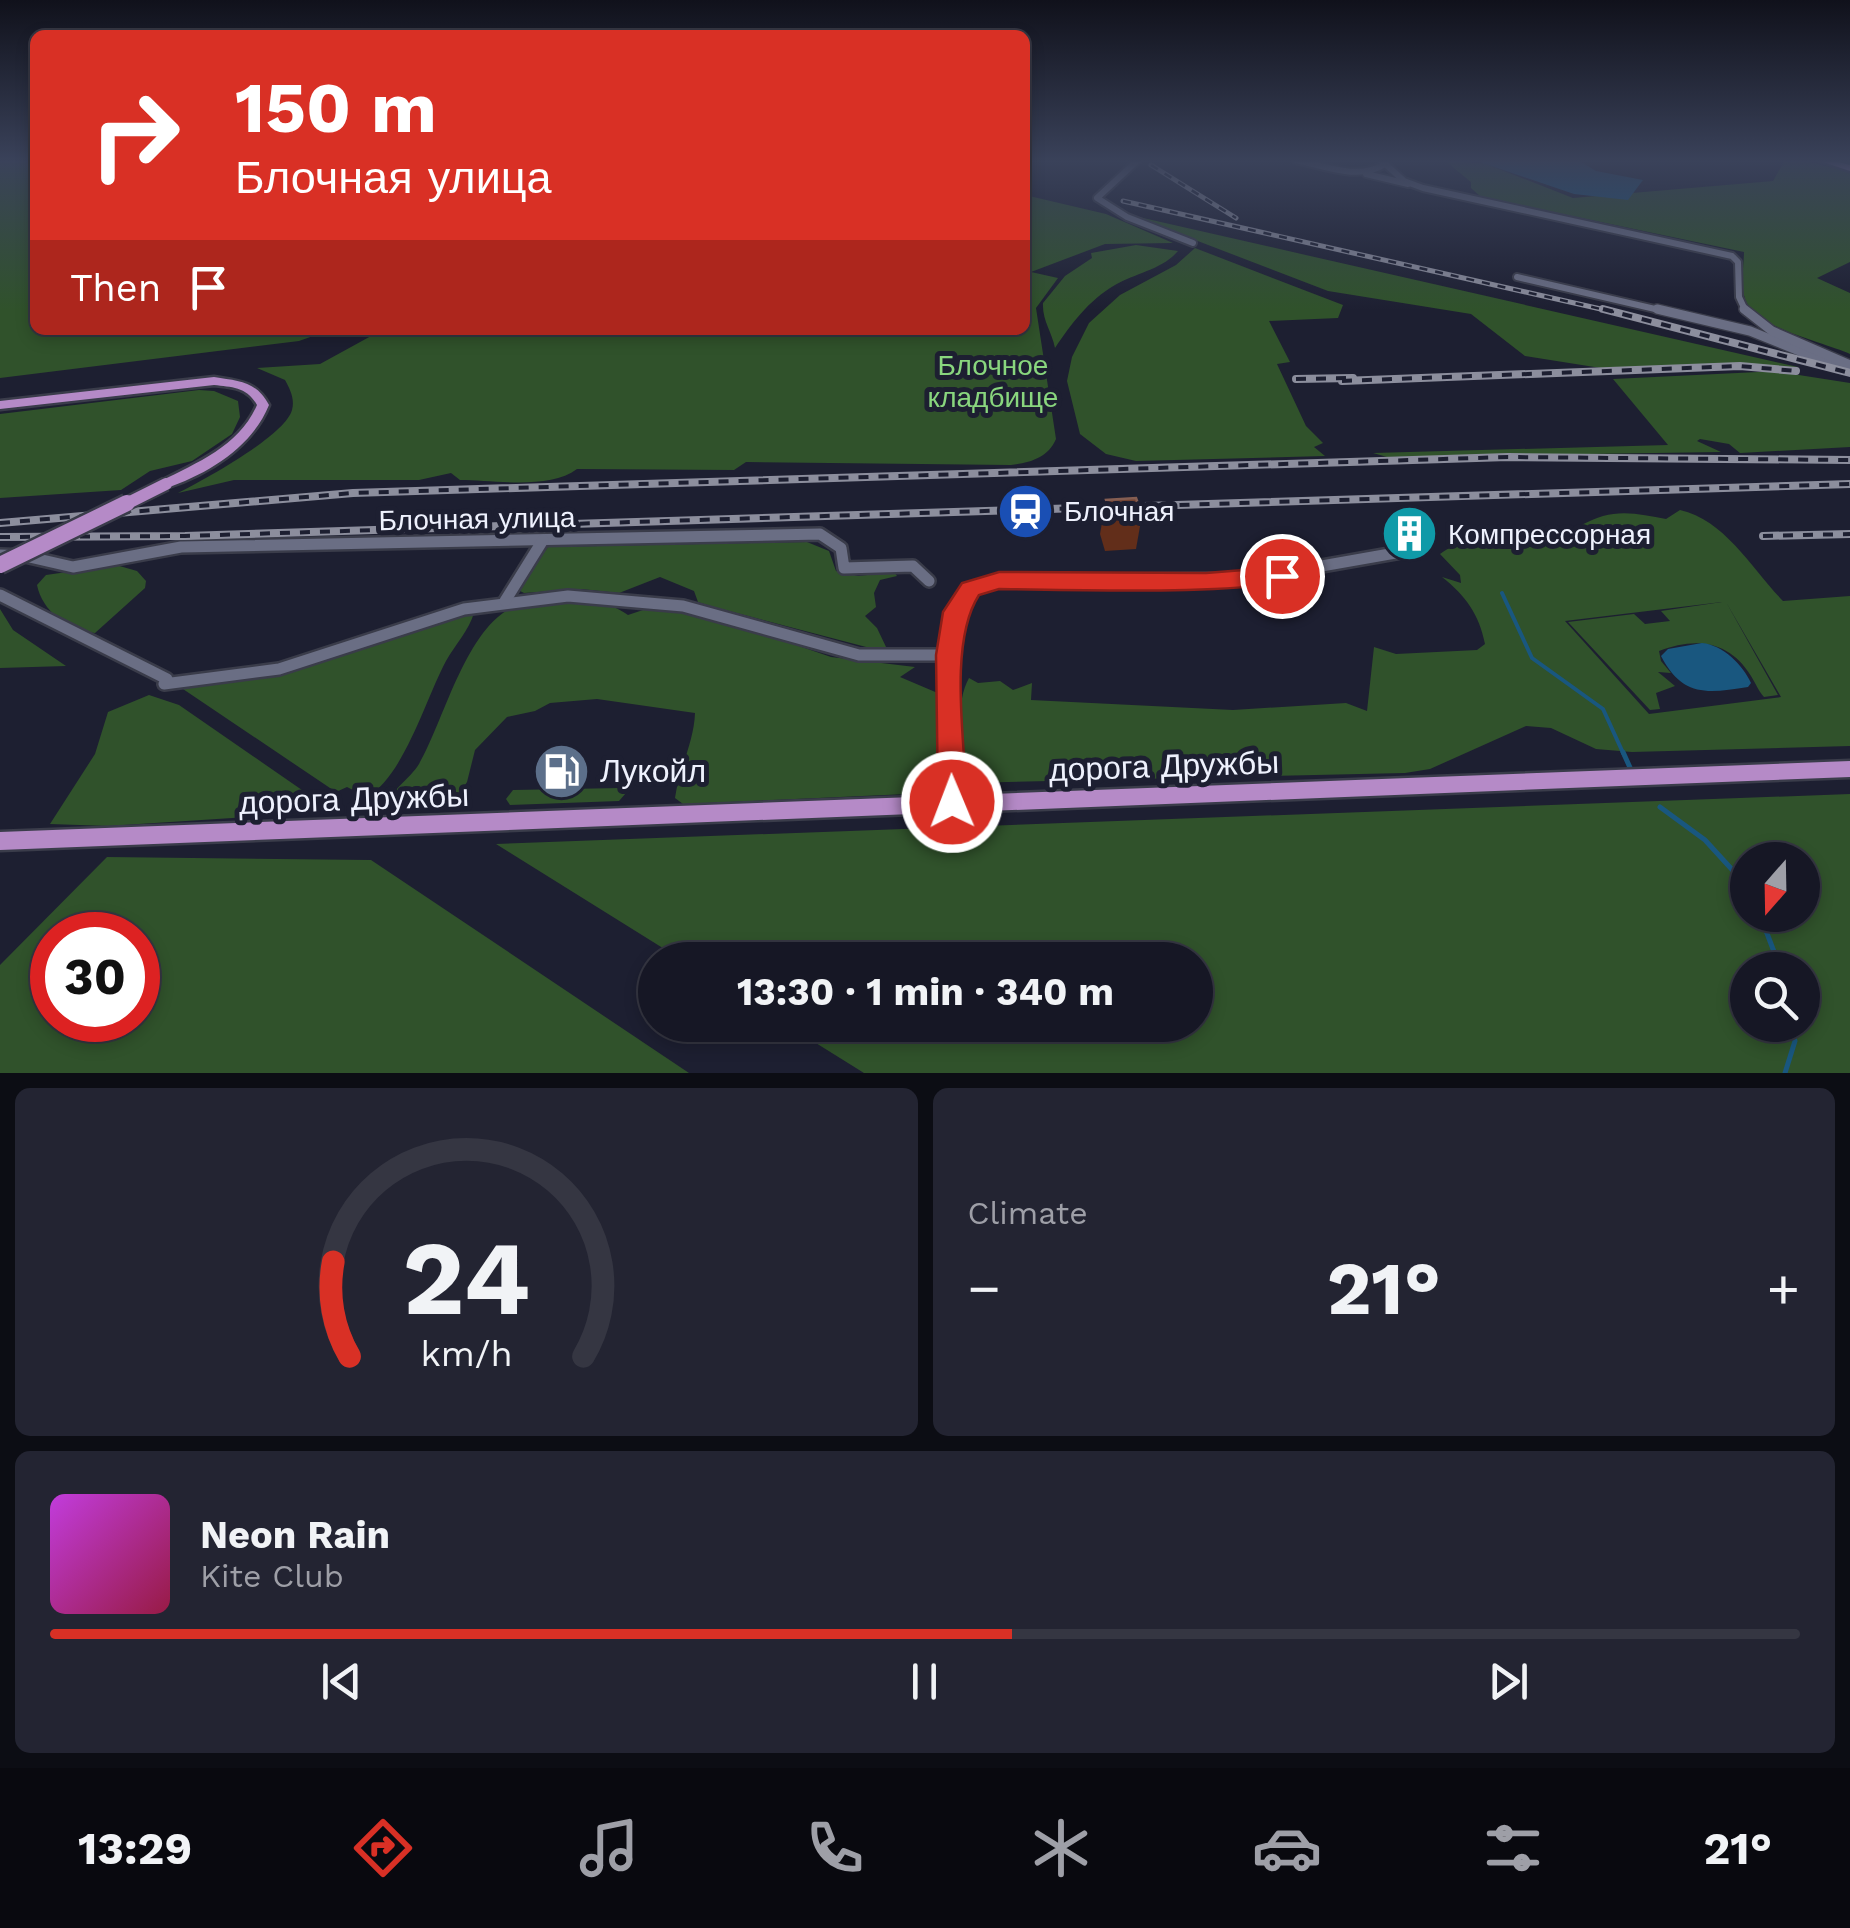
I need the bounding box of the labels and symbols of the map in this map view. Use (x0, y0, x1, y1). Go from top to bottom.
park label: Блочное кладбище (928, 349, 1058, 414)
station icon: Блочная (995, 481, 1055, 541)
place label: Блочная (1064, 495, 1174, 528)
street label: Блочная улица (378, 501, 576, 537)
building icon: Компрессорная (1379, 504, 1439, 564)
place label: Компрессорная (1448, 518, 1651, 551)
pin (1240, 534, 1325, 619)
fuel station icon: Лукойл (531, 741, 591, 801)
street label: дорога Дружбы (1048, 743, 1280, 789)
position arrow (900, 750, 1004, 854)
place label: Лукойл (600, 752, 706, 790)
street label: дорога Дружбы (238, 776, 470, 822)
north arrow (1730, 842, 1820, 932)
speed limit sign: 30 (30, 912, 160, 1042)

